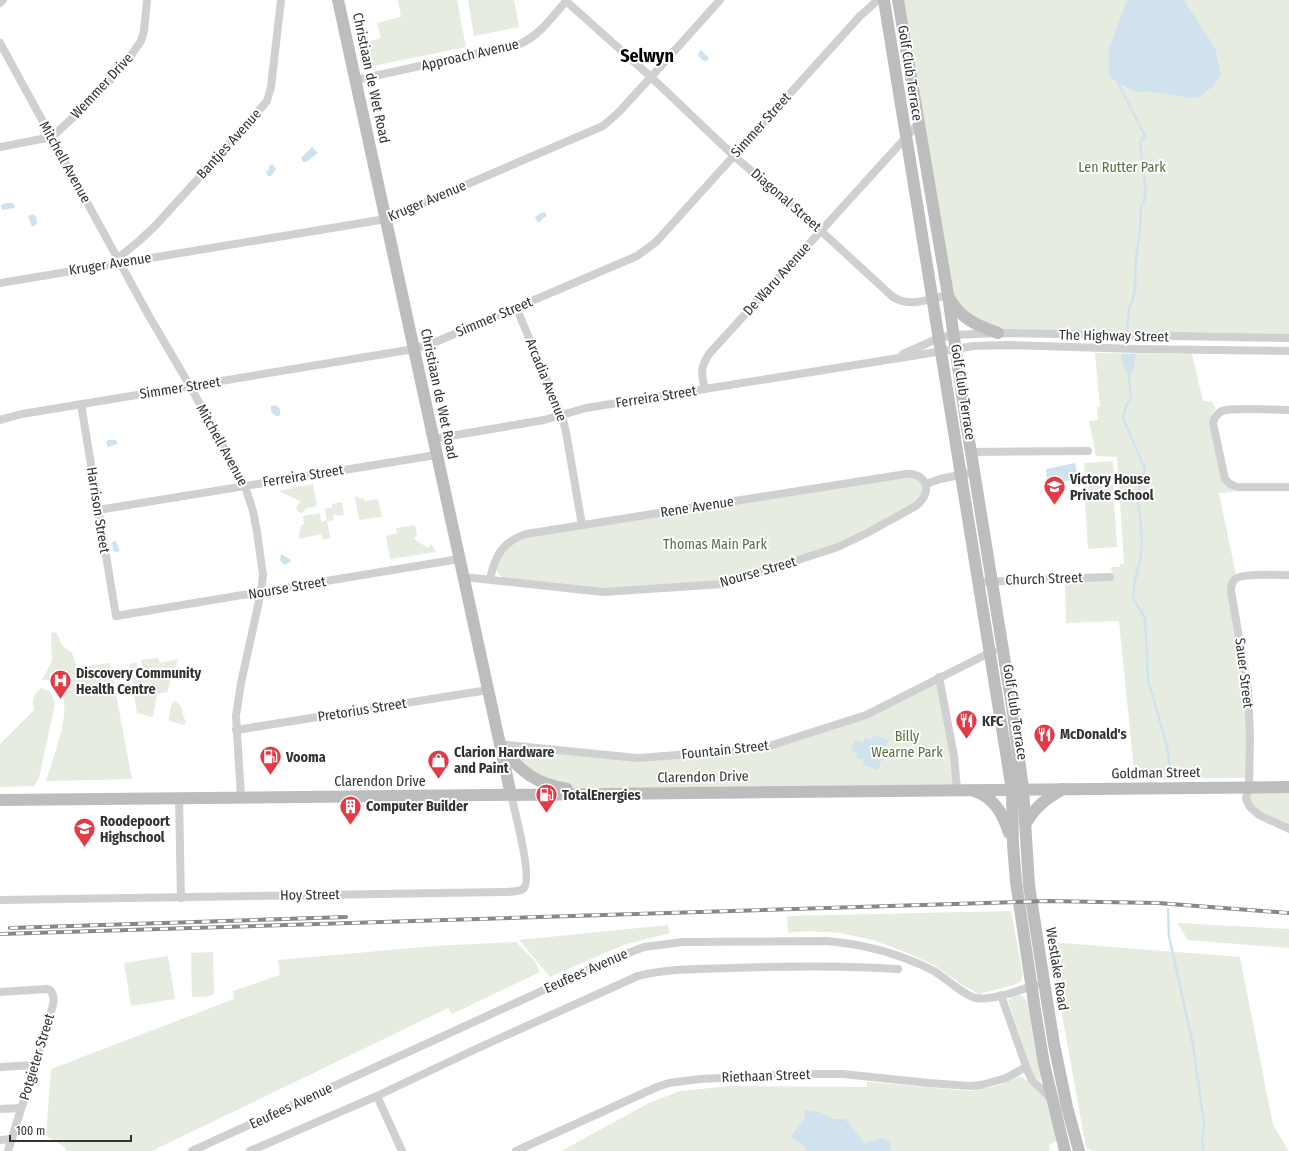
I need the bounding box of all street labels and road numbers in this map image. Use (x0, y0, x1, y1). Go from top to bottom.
street label: Christiaan de Wet Road (349, 11, 393, 145)
street label: Golf Club Terrace (894, 24, 926, 122)
street label: Approach Avenue (420, 35, 521, 74)
street label: Wemmer Drive (67, 50, 137, 122)
street label: Simmer Street (727, 89, 795, 161)
street label: Bantjes Avenue (193, 105, 265, 182)
street label: Mitchell Avenue (36, 118, 95, 206)
street label: Diagonal Street (747, 165, 825, 235)
street label: Kruger Avenue (385, 177, 469, 225)
street label: De Waru Avenue (740, 239, 814, 319)
street label: Kruger Avenue (68, 249, 152, 279)
street label: Simmer Street (453, 293, 535, 341)
street label: Christiaan de Wet Road (417, 327, 461, 461)
street label: The Highway Street (1059, 327, 1169, 345)
street label: Arcadia Avenue (522, 336, 570, 424)
street label: Golf Club Terrace (947, 343, 979, 441)
street label: Simmer Street (138, 373, 222, 403)
street label: Ferreira Street (614, 382, 698, 412)
street label: Mitchell Avenue (193, 401, 252, 489)
street label: Ferreira Street (261, 461, 345, 491)
street label: Harrison Street (83, 466, 113, 555)
street label: Rene Avenue (659, 493, 735, 521)
street label: Nourse Street (718, 553, 798, 591)
street label: Church Street (1005, 569, 1083, 589)
street label: Nourse Street (247, 573, 328, 603)
street label: Sauer Street (1231, 637, 1257, 710)
street label: Golf Club Terrace (999, 663, 1031, 761)
street label: Pretorius Street (316, 695, 408, 725)
street label: Fountain Street (681, 737, 770, 763)
street label: Goldman Street (1111, 764, 1201, 782)
street label: Clarendon Drive (657, 768, 749, 786)
street label: Clarendon Drive (334, 773, 426, 790)
street label: Hoy Street (280, 886, 340, 904)
street label: Westlake Road (1042, 926, 1072, 1012)
street label: Eeufees Avenue (542, 945, 631, 997)
street label: Potgieter Street (16, 1011, 58, 1102)
street label: Riethaan Street (721, 1066, 811, 1086)
street label: Eeufees Avenue (247, 1079, 335, 1133)

